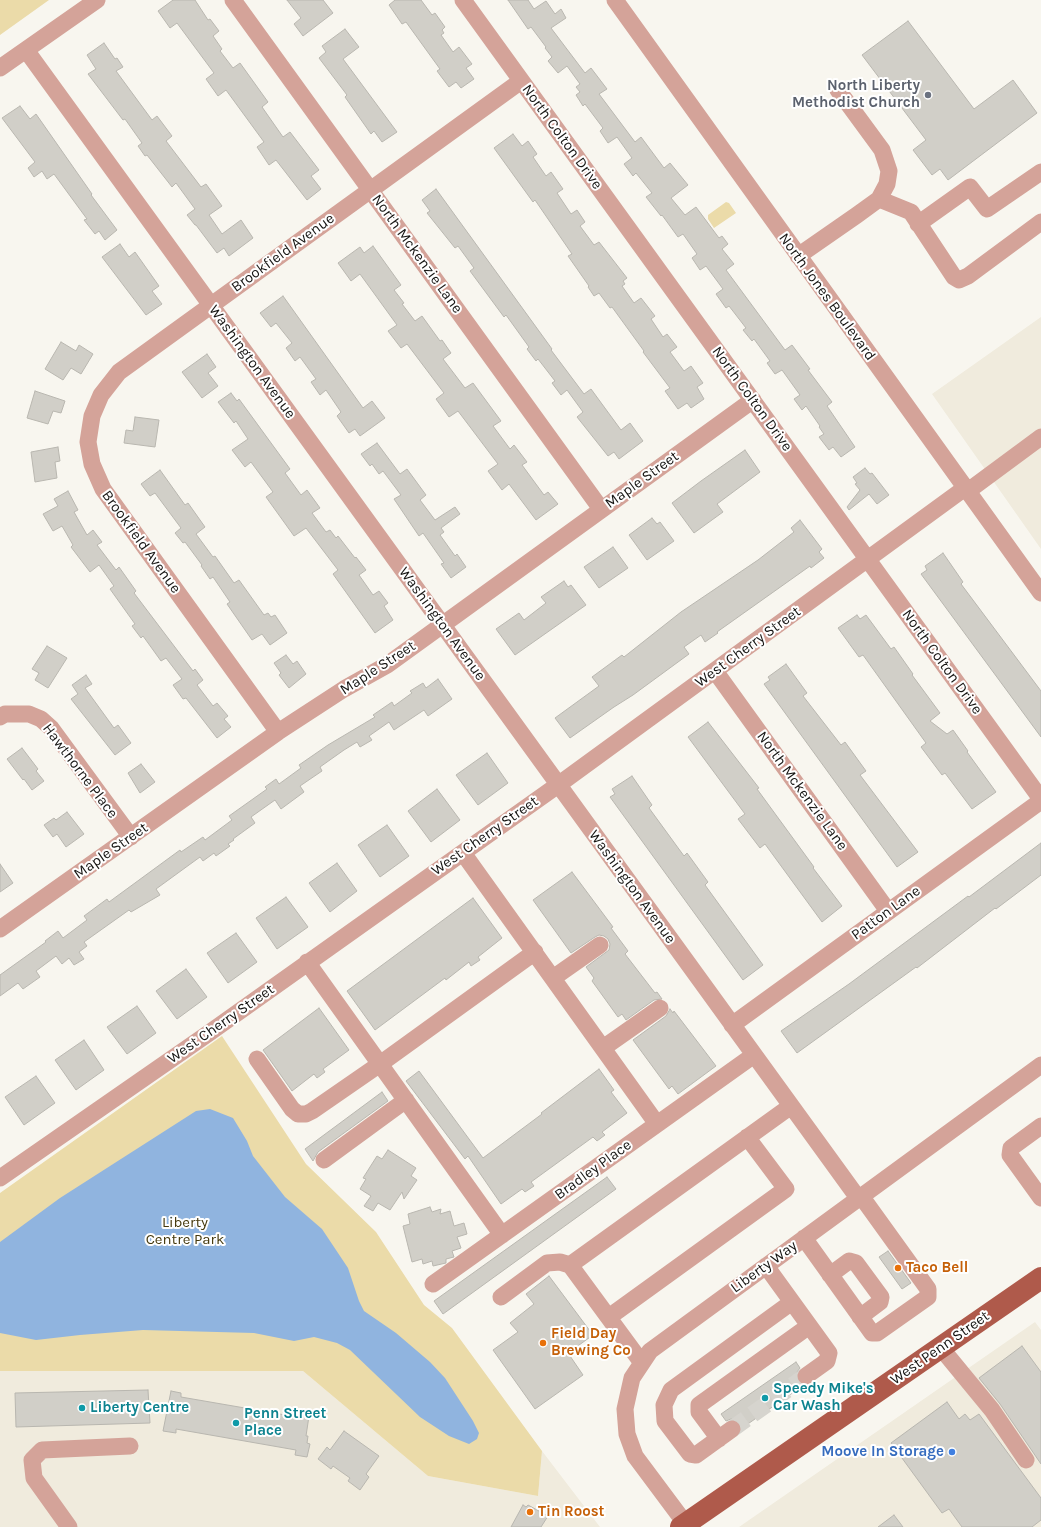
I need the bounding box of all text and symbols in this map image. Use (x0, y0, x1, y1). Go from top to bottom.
place label: North Liberty Methodist Church (792, 77, 920, 112)
street label: North Colton Drive (518, 81, 606, 193)
marker: North Liberty Methodist Church (923, 90, 933, 100)
street label: North Mckenzie Lane (368, 191, 466, 317)
street label: Brookfield Avenue (228, 210, 338, 296)
street label: North Jones Boulevard (775, 230, 879, 364)
street label: Washington Avenue (205, 302, 299, 422)
street label: North Colton Drive (708, 343, 796, 455)
street label: Maple Street (602, 447, 682, 513)
street label: Brookfield Avenue (98, 487, 184, 597)
street label: Washington Avenue (395, 564, 489, 684)
street label: West Cherry Street (692, 603, 804, 691)
street label: North Colton Drive (898, 606, 986, 718)
street label: Maple Street (337, 637, 419, 699)
street label: Hawthorne Place (39, 720, 121, 822)
street label: North Mckenzie Lane (753, 728, 851, 854)
street label: West Cherry Street (428, 792, 542, 880)
street label: Maple Street (70, 819, 152, 883)
street label: Washington Avenue (585, 827, 679, 947)
street label: Patton Lane (848, 882, 924, 944)
street label: West Cherry Street (164, 980, 278, 1068)
street label: Bradley Place (551, 1136, 635, 1204)
park label: Liberty Centre Park (146, 1214, 224, 1249)
street label: Liberty Way (727, 1237, 801, 1297)
place label: Taco Bell (906, 1259, 968, 1277)
marker: Taco Bell (893, 1263, 903, 1273)
street label: West Penn Street (887, 1307, 993, 1389)
place label: Field Day Brewing Co (551, 1325, 631, 1360)
marker: Field Day Brewing Co (538, 1338, 548, 1348)
place label: Speedy Mike's Car Wash (773, 1380, 874, 1415)
marker: Speedy Mike's Car Wash (760, 1393, 770, 1403)
place label: Liberty Centre (90, 1399, 189, 1417)
marker: Liberty Centre (77, 1403, 87, 1413)
place label: Penn Street Place (244, 1405, 326, 1440)
marker: Penn Street Place (231, 1418, 241, 1428)
place label: Moove In Storage (821, 1443, 944, 1461)
marker: Moove In Storage (947, 1447, 957, 1457)
place label: Tin Roost (538, 1503, 604, 1521)
marker: Tin Roost (525, 1507, 535, 1517)

